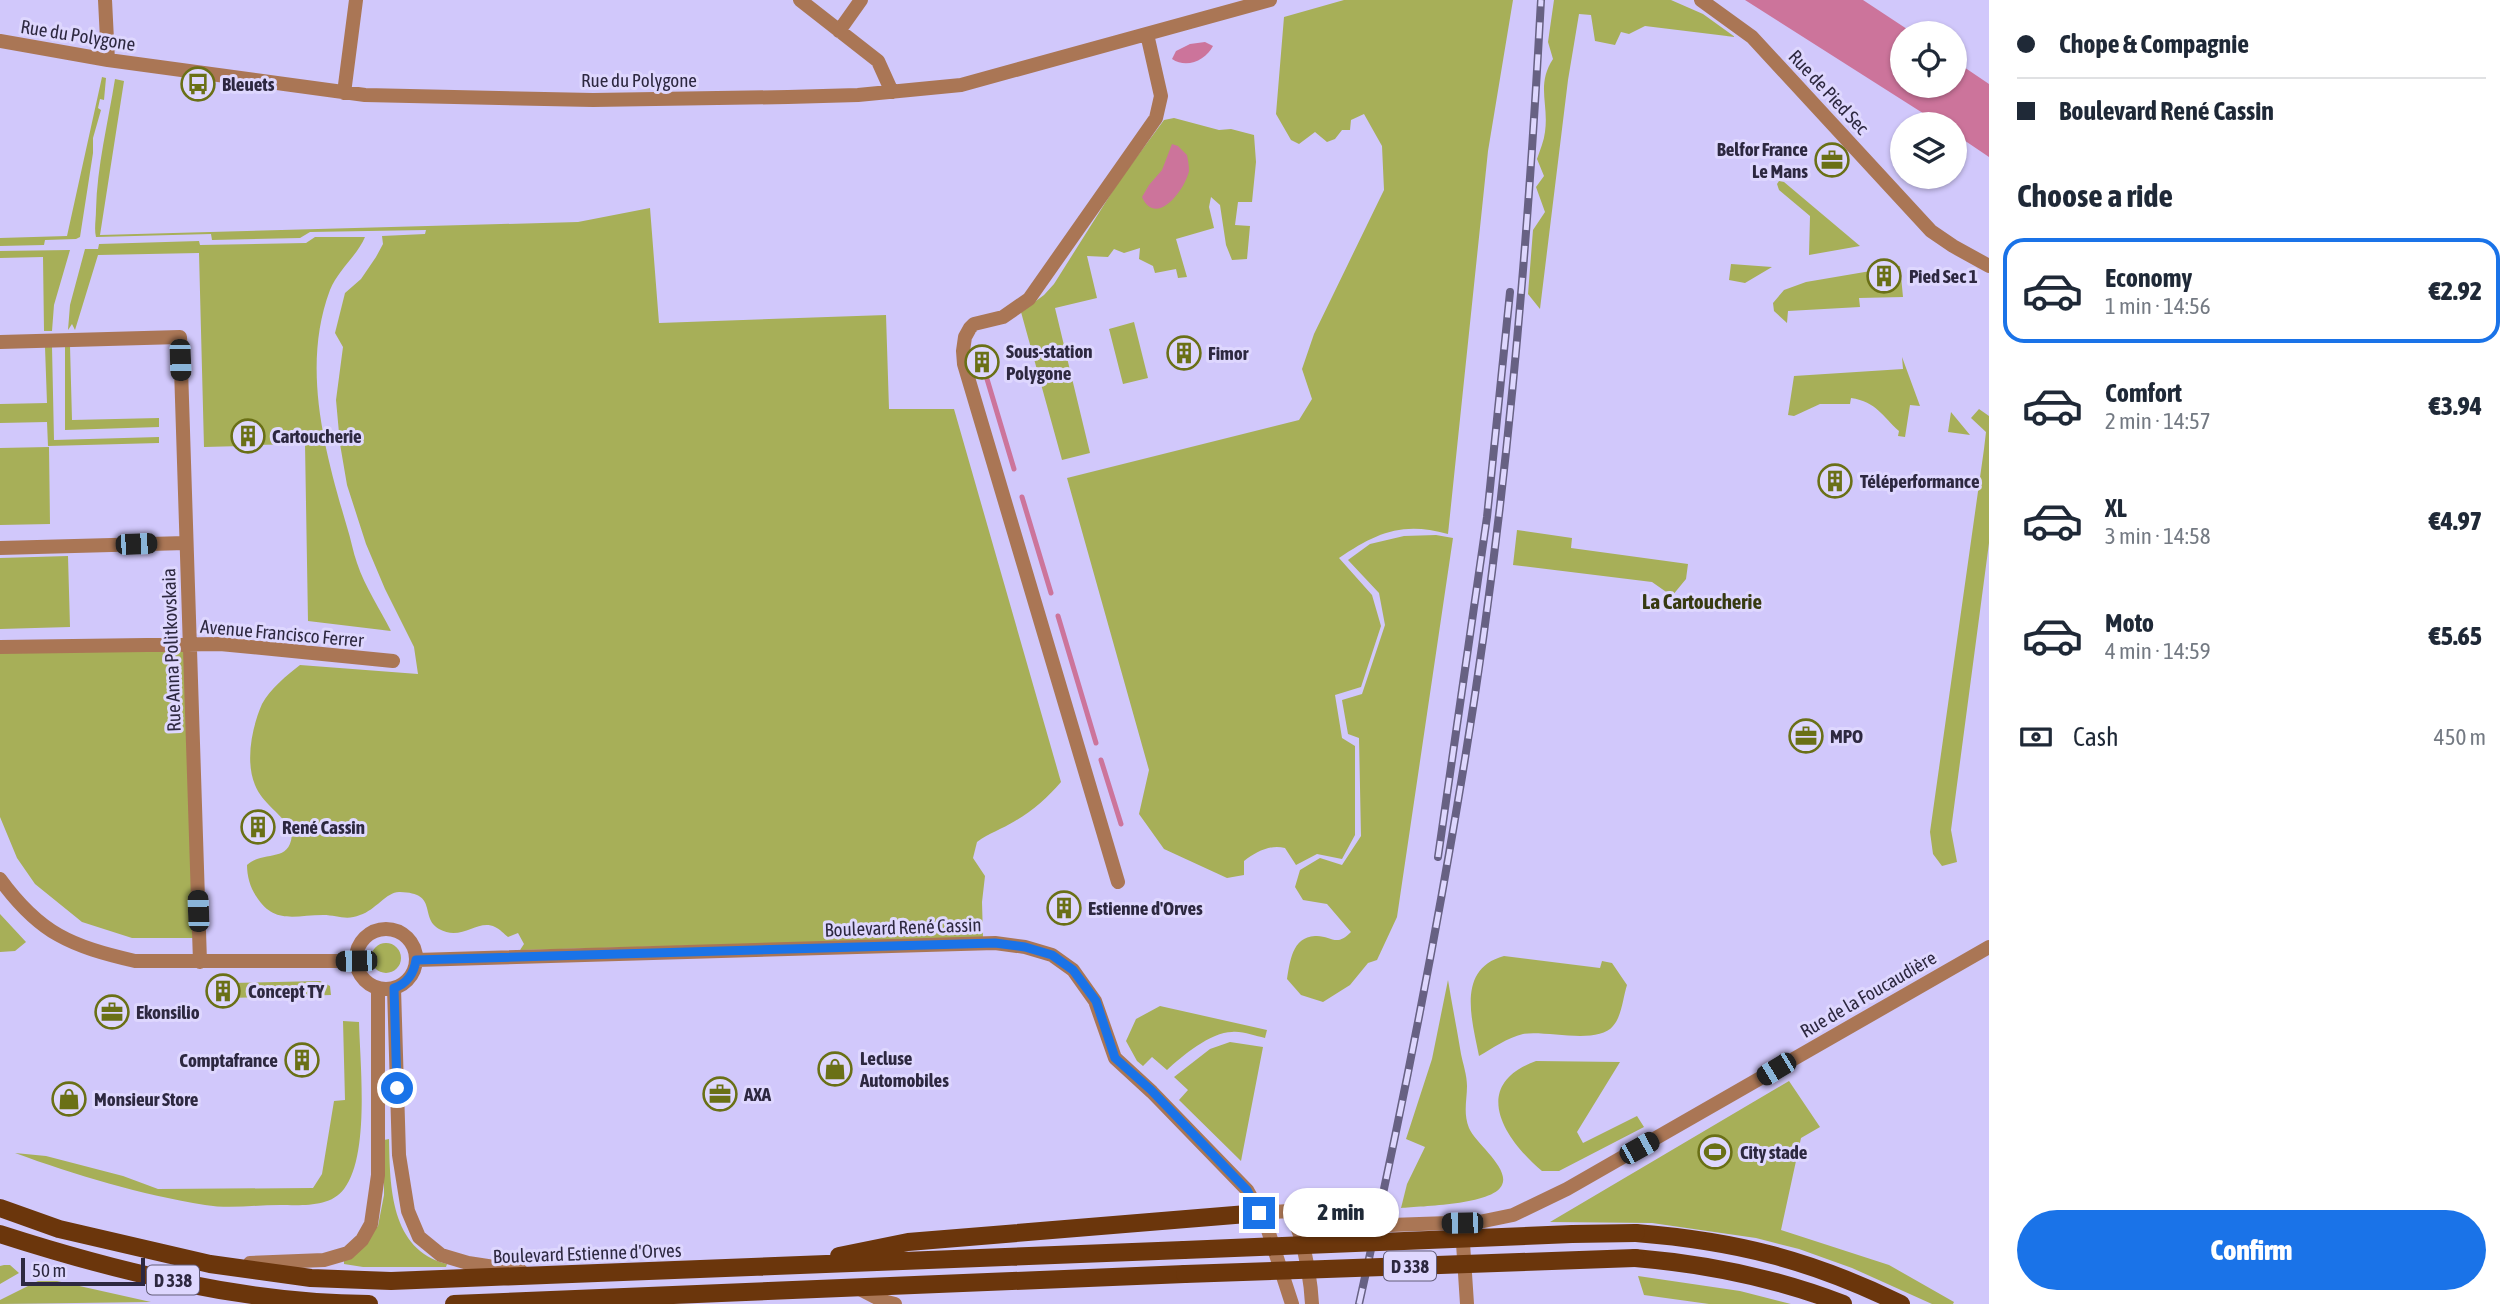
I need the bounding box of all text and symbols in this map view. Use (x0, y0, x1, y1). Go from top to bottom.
street label: Rue du Polygone (19, 15, 137, 55)
map controls (1890, 21, 1967, 189)
button: locate (1890, 21, 1967, 98)
text: Chope & Compagnie (2059, 29, 2249, 59)
street label: Rue de Pied Sec (1784, 45, 1874, 139)
bus stop icon: Bleuets (179, 65, 217, 103)
street label: Rue du Polygone (581, 69, 697, 91)
place label: Bleuets (222, 73, 275, 95)
text: Boulevard René Cassin (2059, 96, 2274, 126)
button: layers (1890, 112, 1967, 189)
place label: Belfor France Le Mans (1717, 138, 1808, 182)
office icon: Belfor France Le Mans (1813, 141, 1851, 179)
text: Choose a ride (2017, 177, 2173, 214)
building icon: Pied Sec 1 (1865, 257, 1903, 295)
icon: car (2021, 259, 2084, 322)
text: Economy (2105, 263, 2192, 293)
place label: Pied Sec 1 (1909, 265, 1978, 287)
text: €2.92 (2429, 276, 2482, 306)
text: 1 min · 14:56 (2105, 293, 2211, 319)
building icon: Fimor (1165, 334, 1203, 372)
car (169, 339, 192, 381)
place label: Sous-station Polygone (1006, 340, 1093, 384)
place label: Fimor (1208, 342, 1249, 364)
building icon: Sous-station Polygone (963, 343, 1001, 381)
icon: car (2021, 374, 2084, 437)
text: Comfort (2105, 378, 2182, 408)
text: €3.94 (2429, 391, 2482, 421)
text: 2 min · 14:57 (2105, 408, 2211, 434)
building icon: Cartoucherie (229, 417, 267, 455)
place label: Cartoucherie (272, 425, 362, 447)
building icon: Téléperformance (1816, 462, 1854, 500)
place label: Téléperformance (1860, 470, 1980, 492)
icon: car (2021, 489, 2084, 552)
text: XL (2105, 493, 2127, 523)
text: €4.97 (2429, 506, 2482, 536)
text: 3 min · 14:58 (2105, 523, 2211, 549)
car (115, 533, 158, 555)
street label: Rue Anna Politkovskaia (157, 568, 185, 732)
district label: La Cartoucherie (1642, 589, 1762, 613)
icon: car (2021, 604, 2084, 667)
text: Moto (2105, 608, 2154, 638)
street label: Avenue Francisco Ferrer (199, 615, 365, 651)
text: €5.65 (2429, 621, 2482, 651)
text: 4 min · 14:59 (2105, 638, 2211, 664)
office icon: MPO (1787, 717, 1825, 755)
icon: cash (2017, 718, 2055, 756)
text: Cash (2073, 722, 2119, 752)
text: 450 m (2434, 724, 2486, 750)
place label: MPO (1830, 725, 1863, 747)
building icon: René Cassin (239, 808, 277, 846)
place label: René Cassin (282, 816, 365, 838)
building icon: Estienne d'Orves (1045, 889, 1083, 927)
car (187, 890, 210, 932)
place label: Estienne d'Orves (1088, 897, 1203, 919)
street label: Boulevard René Cassin (824, 913, 982, 941)
street label: Rue de la Foucaudière (1796, 946, 1940, 1042)
car (335, 950, 378, 972)
building icon: Concept TY (204, 972, 242, 1010)
place label: Concept TY (248, 980, 325, 1002)
office icon: Ekonsilio (93, 993, 131, 1031)
place label: Ekonsilio (136, 1001, 200, 1023)
building icon: Comptafrance (283, 1041, 321, 1079)
place label: Lecluse Automobiles (859, 1047, 949, 1091)
place label: Comptafrance (179, 1049, 278, 1071)
car (1753, 1049, 1800, 1089)
shop icon: Lecluse Automobiles (816, 1050, 854, 1088)
route start (381, 1072, 413, 1104)
office icon: AXA (701, 1075, 739, 1113)
shop icon: Monsieur Store (50, 1080, 88, 1118)
place label: AXA (743, 1083, 772, 1105)
place label: Monsieur Store (94, 1088, 199, 1110)
car (1616, 1129, 1663, 1167)
sports icon: City stade (1696, 1133, 1734, 1171)
place label: City stade (1740, 1141, 1808, 1163)
callout: 2 min (1284, 1188, 1399, 1238)
route end (1243, 1197, 1275, 1229)
text: 2 min (1318, 1199, 1364, 1225)
button: Confirm (2017, 1210, 2486, 1290)
car (1441, 1212, 1484, 1234)
street label: Boulevard Estienne d'Orves (492, 1239, 682, 1267)
road number: D 338 (1384, 1252, 1436, 1280)
scale bar (21, 1255, 145, 1287)
text: 50 m (32, 1259, 66, 1281)
road number: D 338 (147, 1266, 199, 1294)

